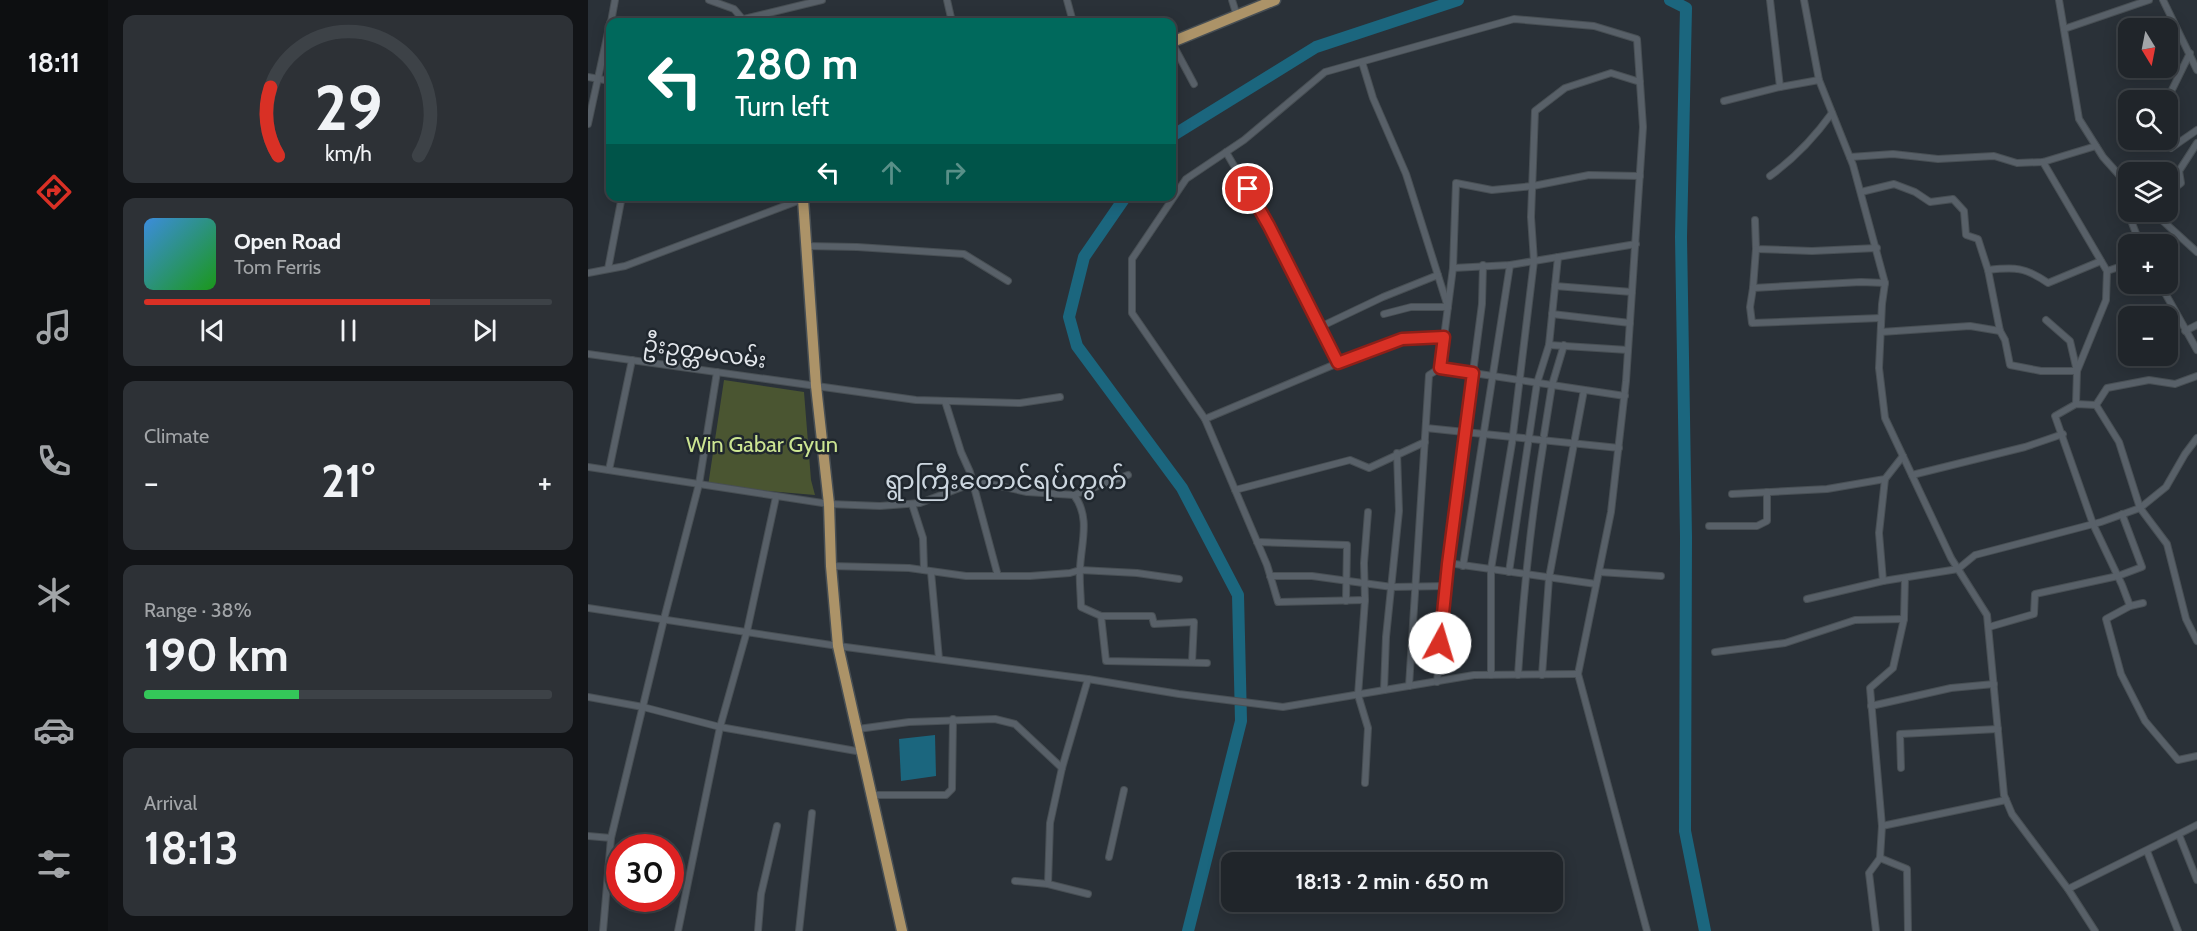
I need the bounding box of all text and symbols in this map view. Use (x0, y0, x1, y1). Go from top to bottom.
north arrow (2118, 18, 2178, 78)
map controls (2118, 18, 2178, 366)
text: 280 m (735, 38, 858, 90)
icon: left (636, 42, 714, 120)
text: 18:11 (28, 46, 80, 79)
text: 29 (314, 70, 382, 146)
text: Turn left (735, 90, 829, 123)
button: search (2118, 90, 2178, 150)
text: km/h (325, 140, 371, 166)
icon: left (812, 156, 845, 189)
icon: ahead (875, 156, 908, 189)
icon: right (938, 156, 971, 189)
button: layers (2118, 162, 2178, 222)
pin (1222, 163, 1273, 214)
icon: directions (33, 171, 75, 213)
icon: arrive (1231, 172, 1264, 205)
text: Open Road (234, 228, 341, 255)
button: + (2118, 234, 2178, 294)
text: Tom Ferris (234, 255, 321, 279)
icon: music (33, 306, 75, 348)
button: − (2118, 306, 2178, 366)
icon: previous (196, 314, 229, 347)
icon: pause (332, 314, 365, 347)
icon: next (468, 314, 501, 347)
street label: ဦးဥတ္တမလမ်း (641, 328, 768, 378)
text: Climate (144, 424, 209, 448)
park label: Win Gabar Gyun (686, 431, 838, 458)
icon: phone (33, 440, 75, 482)
text: 21° (321, 454, 375, 508)
text: − (144, 462, 159, 502)
text: + (537, 462, 552, 502)
district label: ရွာကြီးတောင်ရပ်ကွက် (885, 463, 1127, 501)
icon: climate (33, 574, 75, 616)
text: Range · 38% (144, 598, 252, 622)
position arrow (1408, 611, 1472, 675)
text: 190 km (144, 628, 289, 682)
icon: car (33, 709, 75, 751)
text: Arrival (144, 791, 197, 815)
text: 18:13 (144, 821, 239, 875)
speed limit sign: 30 (606, 834, 684, 912)
icon: filters (33, 843, 75, 885)
text: 18:13 · 2 min · 650 m (1295, 868, 1489, 895)

